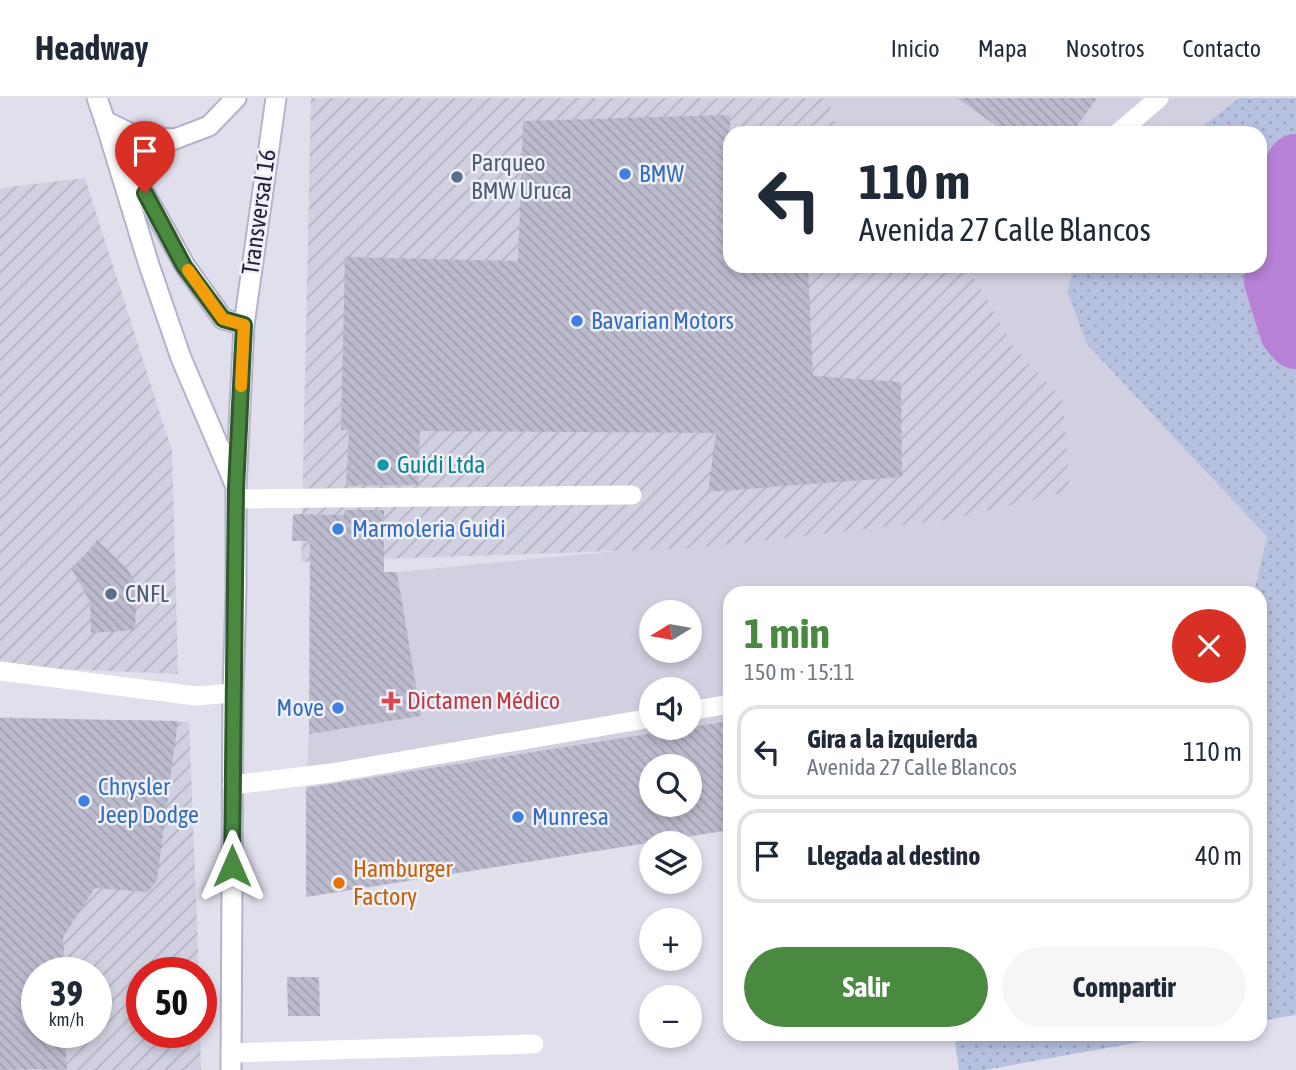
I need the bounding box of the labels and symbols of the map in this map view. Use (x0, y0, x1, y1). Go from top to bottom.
pin (115, 121, 175, 193)
street label: Transversal 16 (236, 147, 281, 276)
place label: Parqueo BMW Uruca (471, 149, 572, 204)
place label: BMW (639, 160, 684, 187)
marker: BMW (617, 166, 633, 182)
marker: Parqueo BMW Uruca (449, 169, 465, 185)
place label: Bavarian Motors (591, 307, 734, 334)
marker: Bavarian Motors (569, 313, 585, 329)
place label: Guidi Ltda (397, 451, 486, 478)
marker: Guidi Ltda (375, 457, 391, 473)
place label: Marmoleria Guidi (352, 515, 506, 542)
marker: Marmoleria Guidi (330, 521, 346, 537)
place label: CNFL (125, 580, 170, 607)
marker: CNFL (103, 586, 119, 602)
north arrow (639, 600, 702, 663)
place label: Dictamen Médico (407, 687, 560, 714)
marker: Dictamen Médico (381, 691, 401, 711)
place label: Move (276, 694, 324, 721)
marker: Move (330, 700, 346, 716)
place label: Chrysler Jeep Dodge (98, 773, 199, 828)
marker: Chrysler Jeep Dodge (76, 793, 92, 809)
place label: Munresa (532, 803, 609, 830)
marker: Munresa (510, 809, 526, 825)
position arrow (195, 829, 269, 903)
place label: Hamburger Factory (353, 855, 453, 910)
marker: Hamburger Factory (331, 875, 347, 891)
speed limit sign: 50 (126, 957, 217, 1048)

